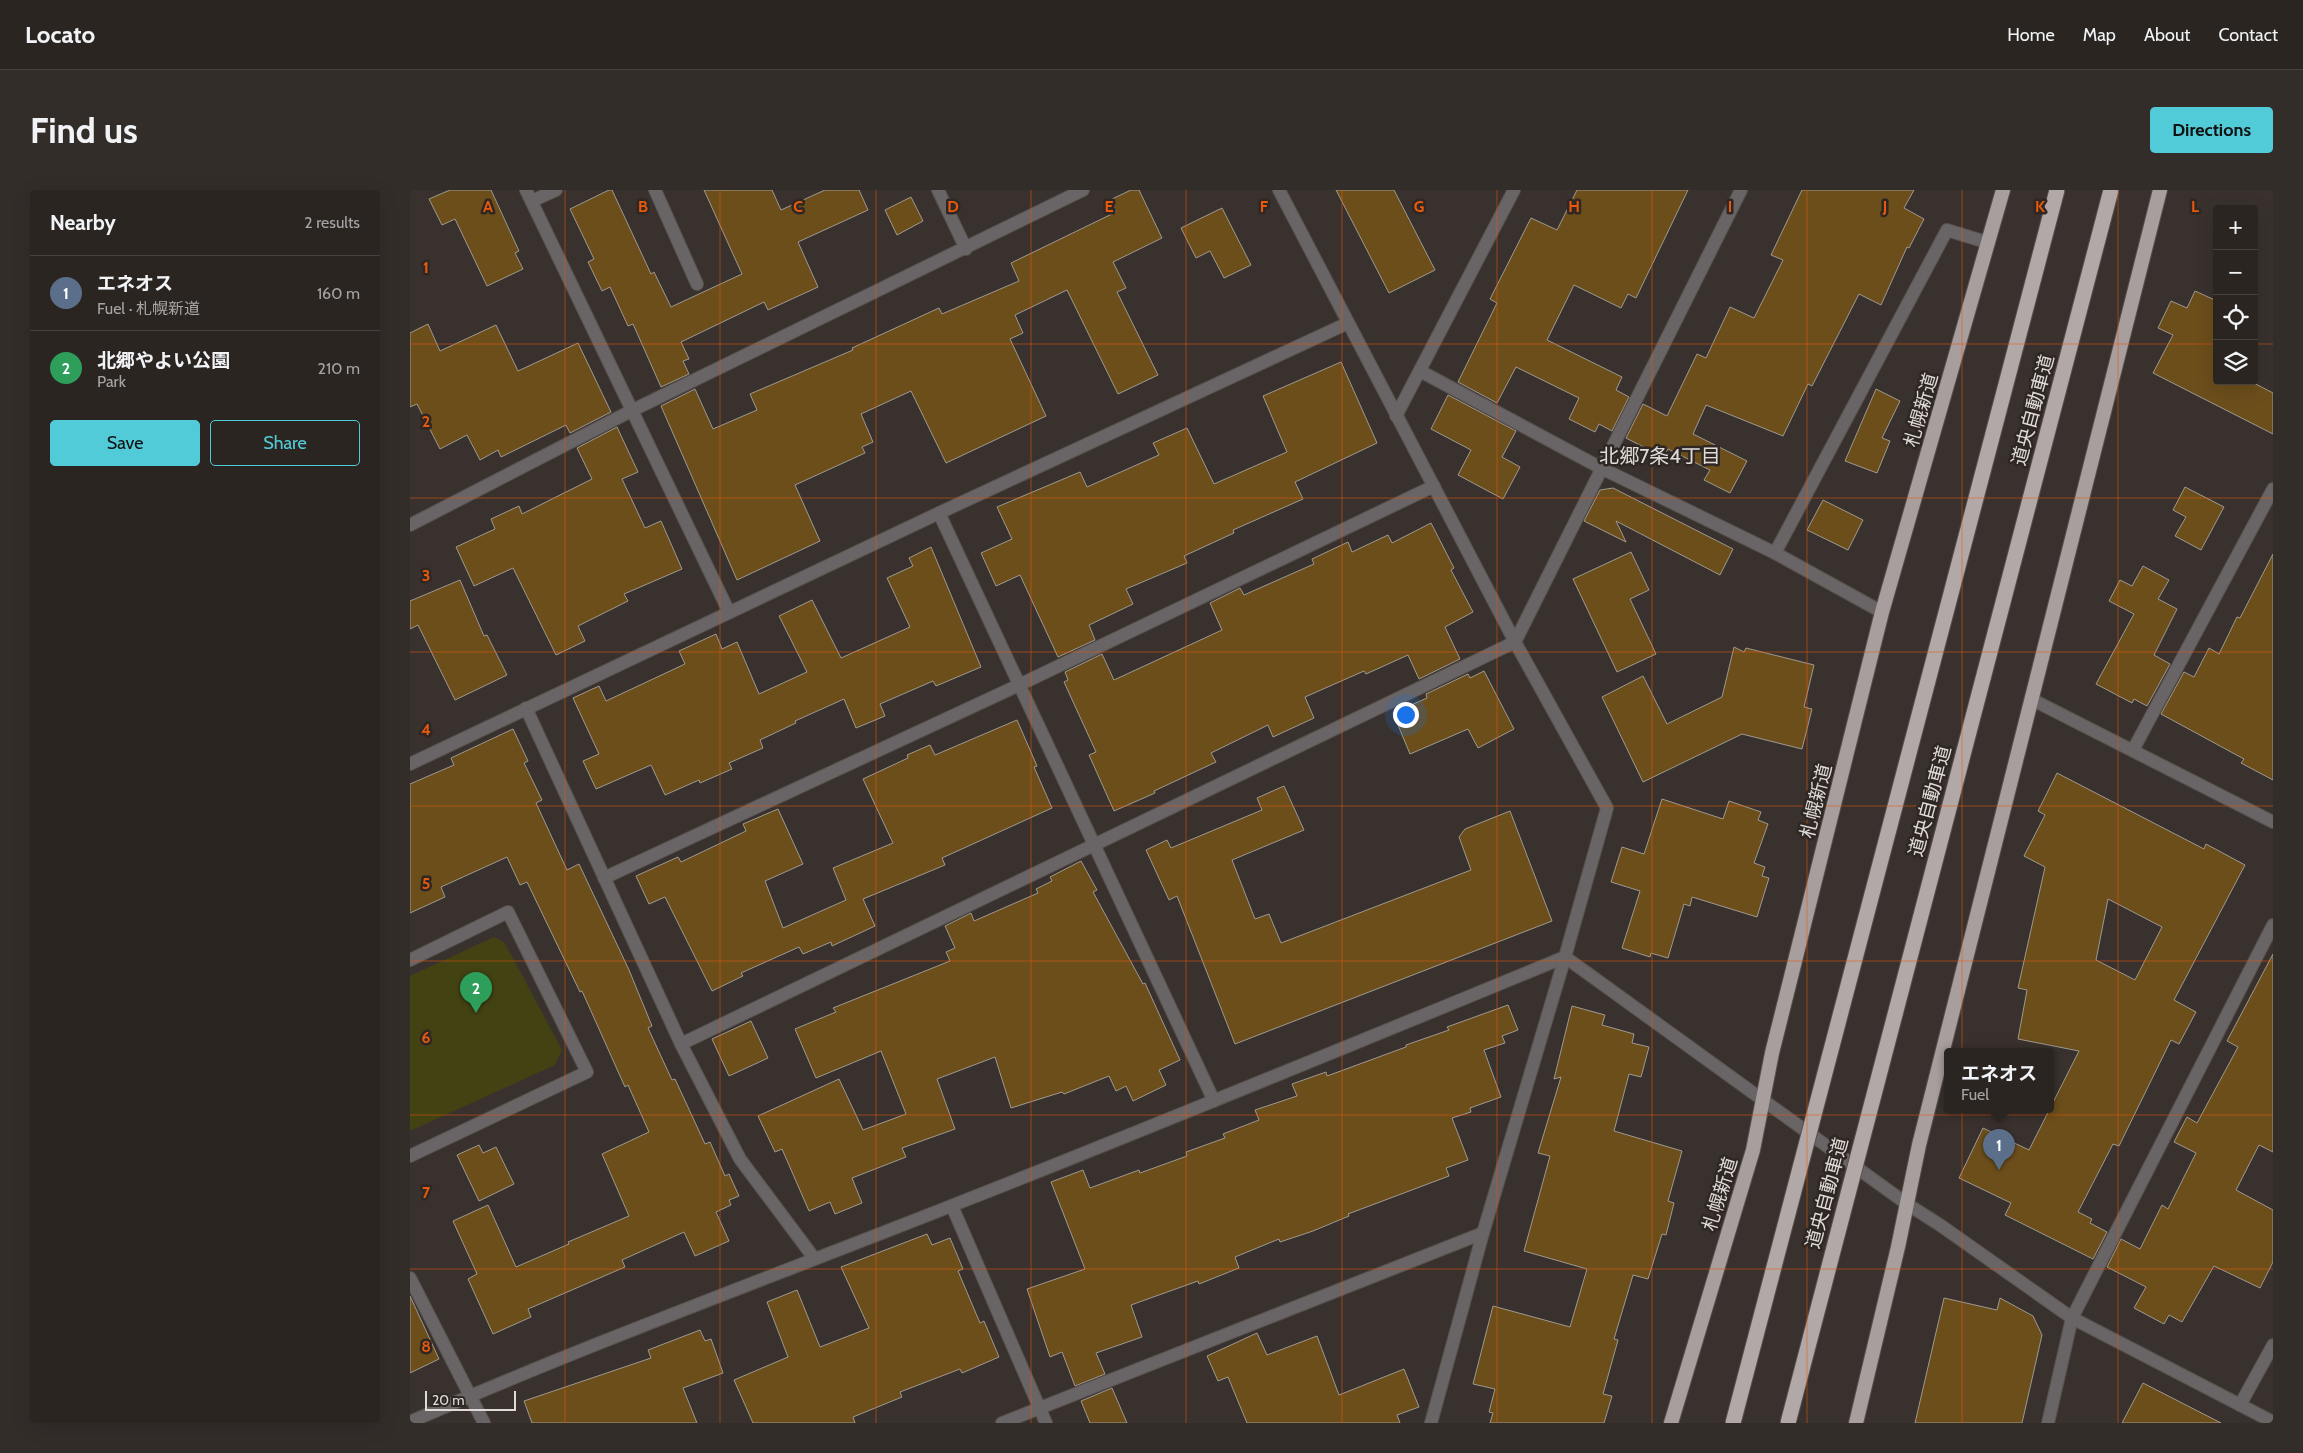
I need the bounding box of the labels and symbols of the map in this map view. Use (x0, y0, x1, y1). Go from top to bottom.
text: A (483, 197, 493, 216)
text: B (638, 197, 648, 216)
text: C (793, 197, 803, 216)
text: D (947, 197, 959, 216)
text: E (1104, 197, 1114, 216)
text: F (1260, 197, 1269, 216)
text: G (1414, 197, 1424, 216)
text: H (1568, 197, 1580, 216)
text: I (1728, 197, 1732, 216)
text: J (1882, 197, 1887, 216)
text: K (2035, 197, 2045, 216)
text: L (2191, 197, 2199, 216)
text: 1 (423, 258, 429, 277)
street label: 道央自動車道 (2007, 352, 2059, 468)
street label: 札幌新道 (1899, 370, 1943, 450)
text: 2 (422, 412, 430, 431)
district label: 北郷7条4丁目 (1599, 444, 1721, 468)
text: 3 (422, 566, 430, 585)
your location (1393, 702, 1419, 728)
text: 4 (421, 720, 431, 739)
street label: 道央自動車道 (1904, 743, 1956, 859)
street label: 札幌新道 (1796, 761, 1836, 841)
text: 5 (422, 874, 430, 893)
pin: 2 (460, 972, 492, 1013)
text: 6 (422, 1028, 431, 1047)
pin: 1 (1983, 1129, 2015, 1170)
street label: 道央自動車道 (1801, 1135, 1853, 1251)
street label: 札幌新道 (1698, 1154, 1742, 1234)
text: 7 (422, 1183, 431, 1202)
text: 8 (421, 1337, 431, 1356)
scale bar (425, 1388, 516, 1411)

